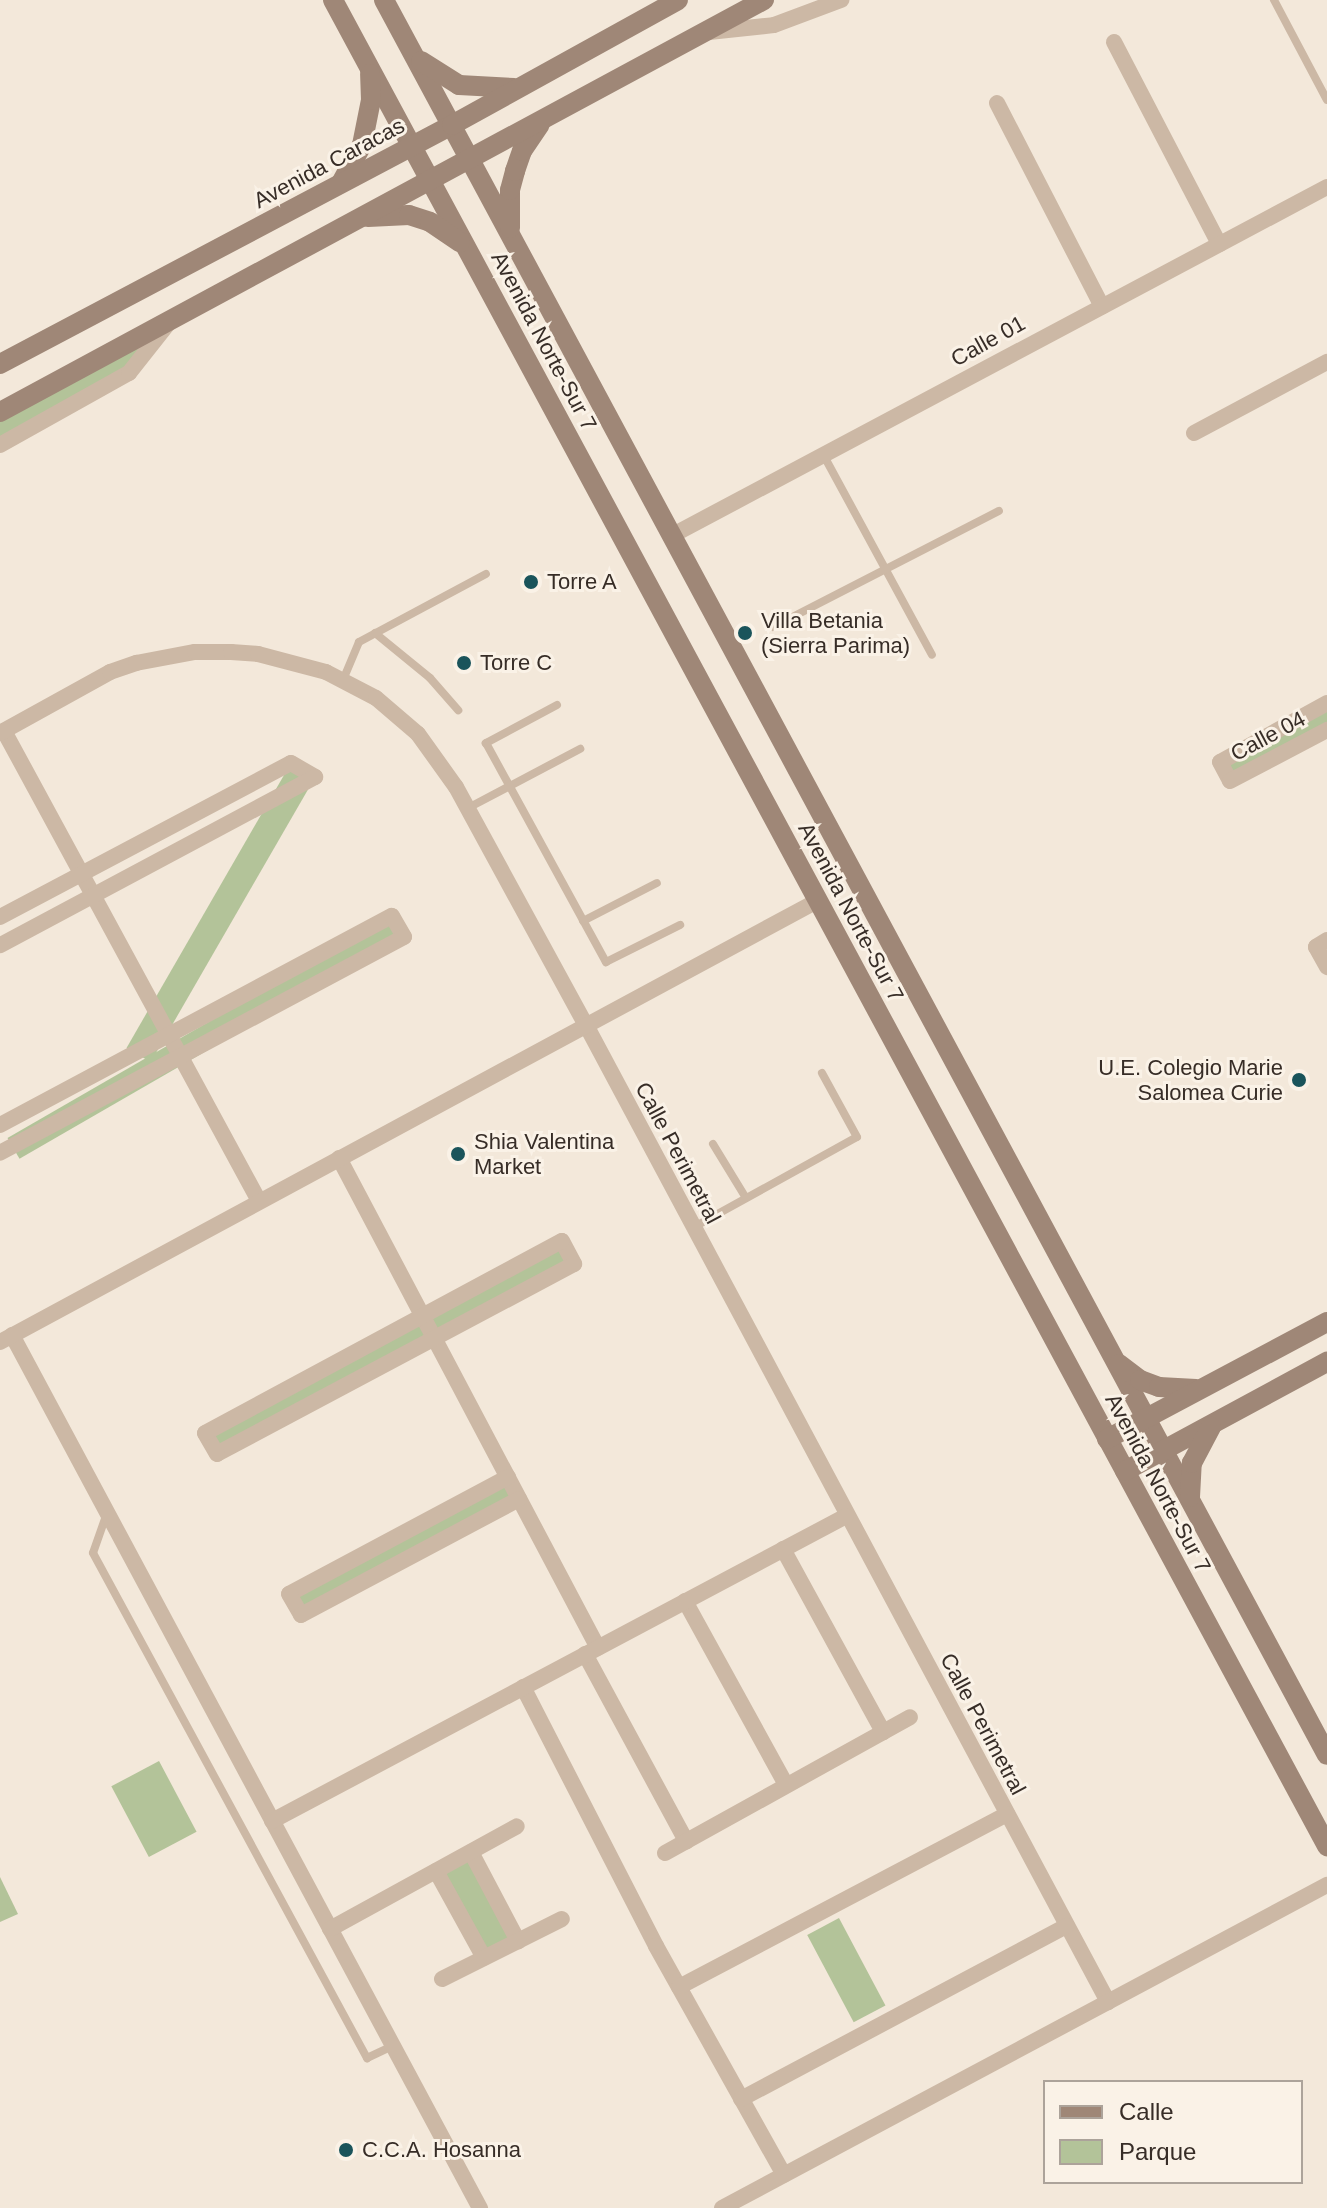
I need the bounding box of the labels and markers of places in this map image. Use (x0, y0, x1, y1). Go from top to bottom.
place label: Torre A (547, 569, 618, 595)
marker: Torre A (522, 573, 540, 591)
place label: Villa Betania (Sierra Parima) (761, 607, 910, 658)
marker: Villa Betania (Sierra Parima) (736, 624, 754, 642)
place label: Torre C (480, 650, 552, 676)
marker: Torre C (455, 654, 473, 672)
place label: U.E. Colegio Marie Salomea Curie (1098, 1054, 1283, 1106)
marker: U.E. Colegio Marie Salomea Curie (1290, 1071, 1308, 1089)
place label: Shia Valentina Market (474, 1128, 614, 1180)
marker: Shia Valentina Market (449, 1145, 467, 1163)
place label: C.C.A. Hosanna (362, 2137, 521, 2163)
marker: C.C.A. Hosanna (337, 2141, 355, 2159)

